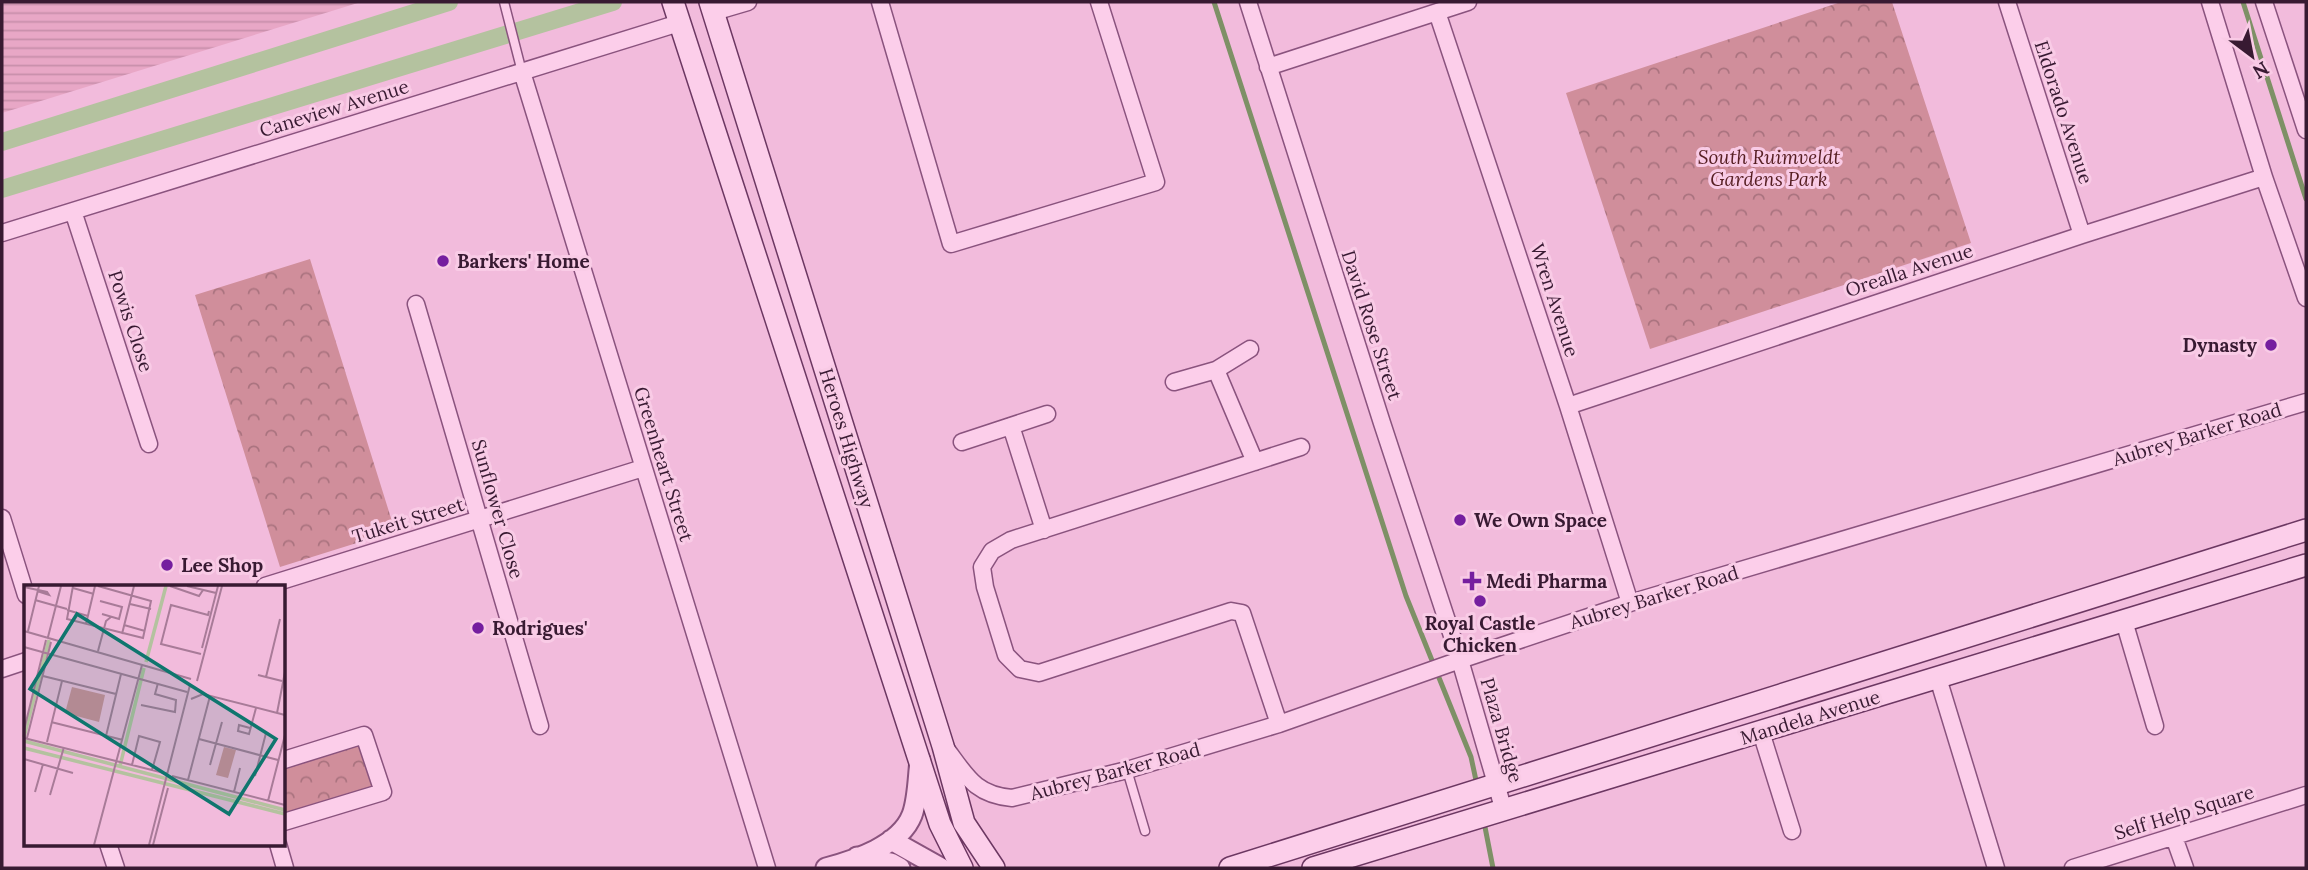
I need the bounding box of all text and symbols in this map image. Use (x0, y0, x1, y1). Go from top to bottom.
north arrow (2217, 21, 2287, 91)
street label: Eldorado Avenue (2030, 37, 2098, 187)
text: N (2248, 56, 2274, 85)
street label: Caneview Avenue (257, 74, 411, 142)
park label: South Ruimveldt Gardens Park (1698, 145, 1840, 191)
street label: Orealla Avenue (1842, 238, 1976, 302)
street label: Wren Avenue (1525, 240, 1585, 360)
street label: David Rose Street (1337, 247, 1408, 403)
place label: Barkers' Home (457, 249, 590, 273)
marker: Barkers' Home (435, 253, 451, 269)
street label: Powis Close (103, 267, 159, 375)
place label: Dynasty (2183, 333, 2258, 357)
marker: Dynasty (2263, 337, 2279, 353)
street label: Heroes Highway (814, 365, 880, 511)
street label: Greenheart Street (629, 384, 699, 545)
street label: Aubrey Barker Road (2109, 397, 2284, 471)
street label: Sunflower Close (467, 437, 529, 581)
street label: Tukeit Street (349, 491, 467, 548)
place label: We Own Space (1474, 508, 1607, 532)
marker: We Own Space (1452, 512, 1468, 528)
place label: Lee Shop (181, 553, 263, 577)
marker: Lee Shop (159, 557, 175, 573)
street label: Aubrey Barker Road (1566, 560, 1741, 634)
place label: Medi Pharma (1486, 569, 1607, 593)
marker: Medi Pharma (1464, 573, 1480, 589)
inset map (24, 585, 285, 846)
marker: Royal Castle Chicken (1472, 593, 1488, 609)
place label: Royal Castle Chicken (1425, 611, 1535, 657)
place label: Rodrigues' (492, 616, 588, 640)
marker: Rodrigues' (470, 620, 486, 636)
street label: Plaza Bridge (1476, 675, 1528, 785)
street label: Mandela Avenue (1737, 684, 1883, 750)
street label: Aubrey Barker Road (1026, 737, 1203, 806)
street label: Self Help Square (2111, 779, 2257, 845)

